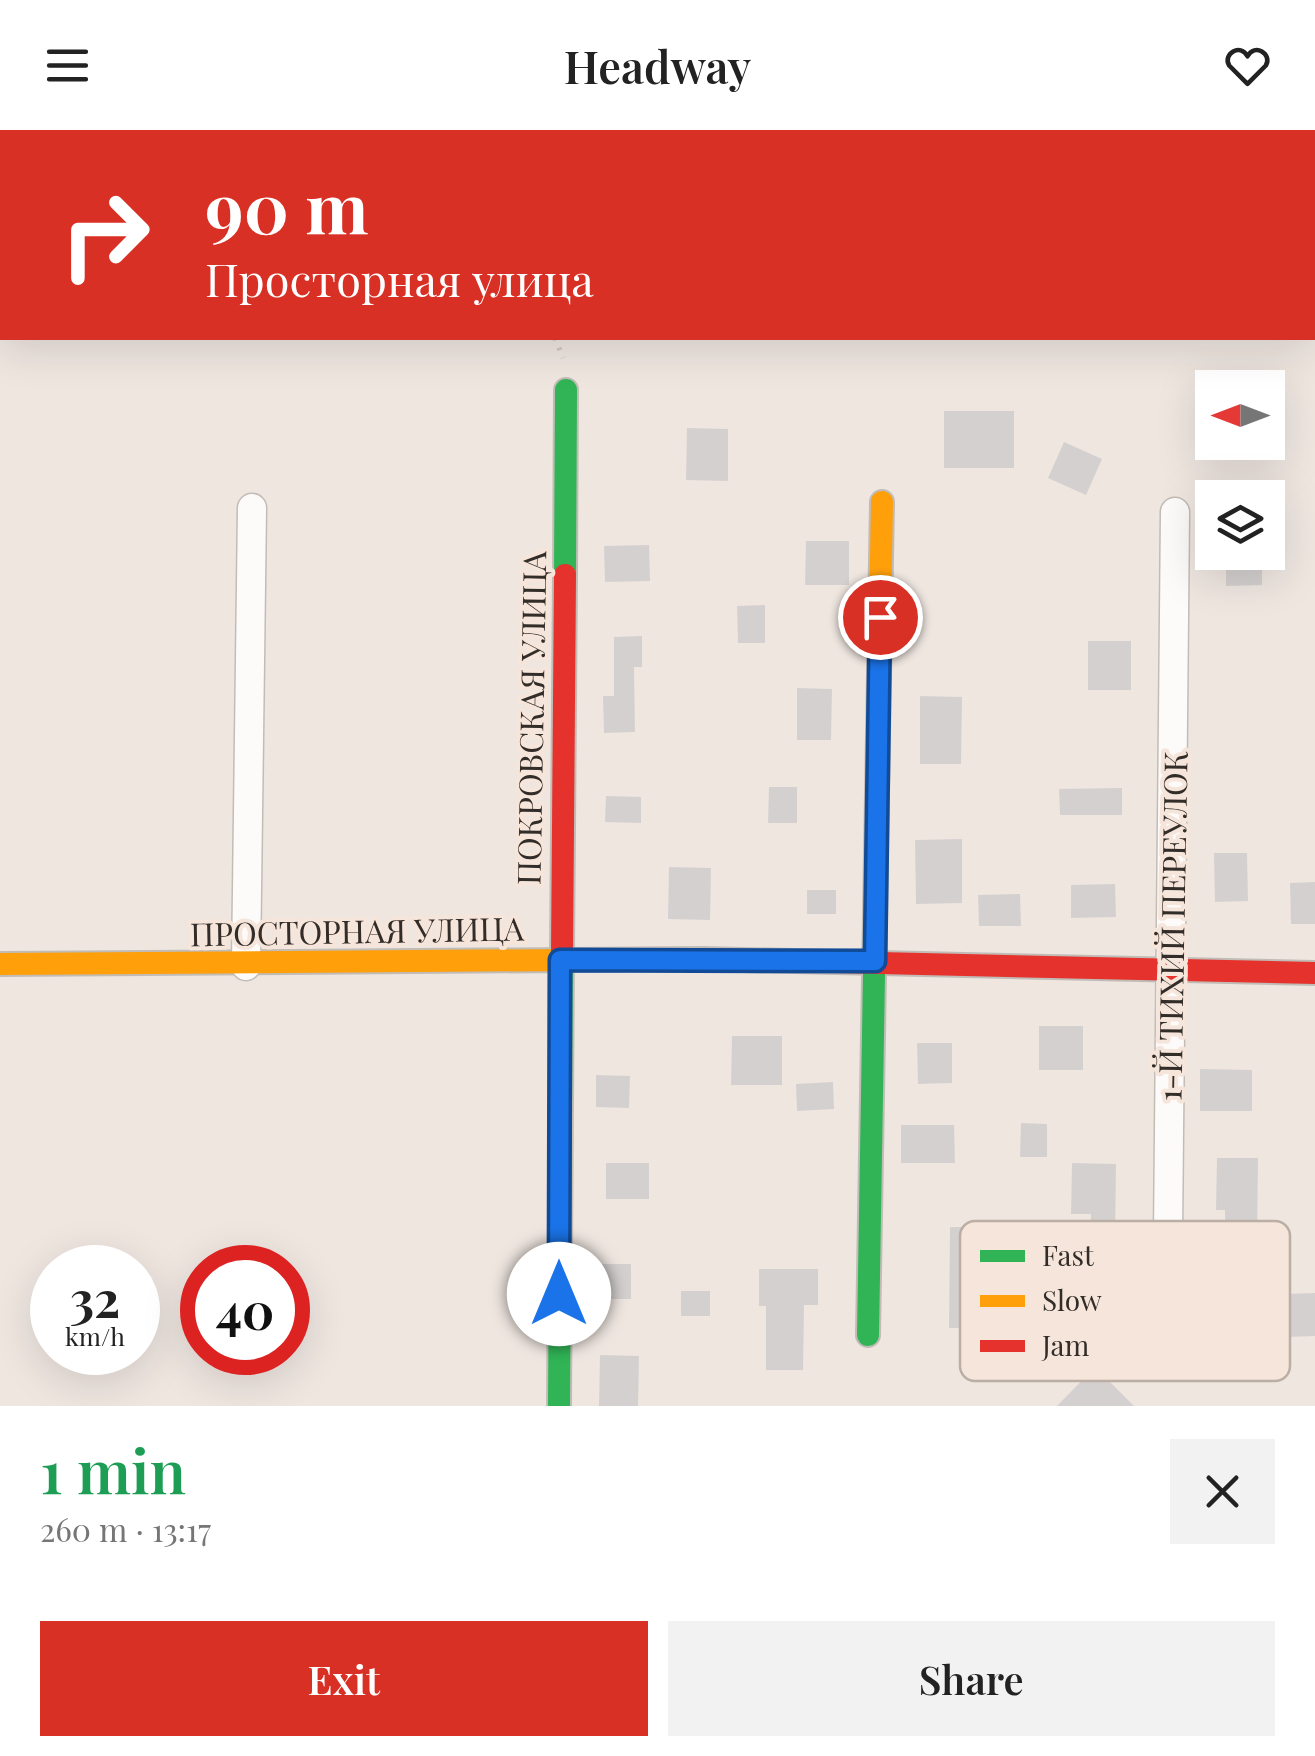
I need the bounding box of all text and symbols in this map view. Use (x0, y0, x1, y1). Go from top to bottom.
text: Headway (564, 35, 751, 95)
icon: menu (40, 38, 95, 93)
icon: heart (1220, 38, 1275, 93)
text: 90 m (205, 158, 369, 252)
icon: right (40, 170, 170, 300)
text: Просторная улица (205, 248, 594, 308)
north arrow (1195, 370, 1285, 460)
map controls (1195, 370, 1285, 570)
button: layers (1195, 480, 1285, 570)
street label: ПОКРОВСКАЯ УЛИЦА (506, 550, 554, 885)
pin (838, 575, 923, 660)
icon: arrive (853, 590, 908, 645)
street label: 1-Й ТИХИЙ ПЕРЕУЛОК (1146, 750, 1196, 1101)
street label: ПРОСТОРНАЯ УЛИЦА (190, 906, 525, 954)
legend (960, 1221, 1290, 1381)
text: Fast (1042, 1236, 1095, 1273)
position arrow (507, 1242, 611, 1346)
speed limit sign: 40 (180, 1245, 310, 1375)
text: 32 (70, 1264, 120, 1331)
text: Slow (1042, 1281, 1102, 1318)
text: km/h (65, 1319, 125, 1352)
text: Jam (1041, 1326, 1089, 1363)
text: 1 min (40, 1429, 186, 1509)
button: close (1170, 1439, 1275, 1544)
text: 260 m · 13:17 (40, 1507, 211, 1550)
button: Exit (40, 1621, 648, 1736)
button: Share (668, 1621, 1275, 1736)

